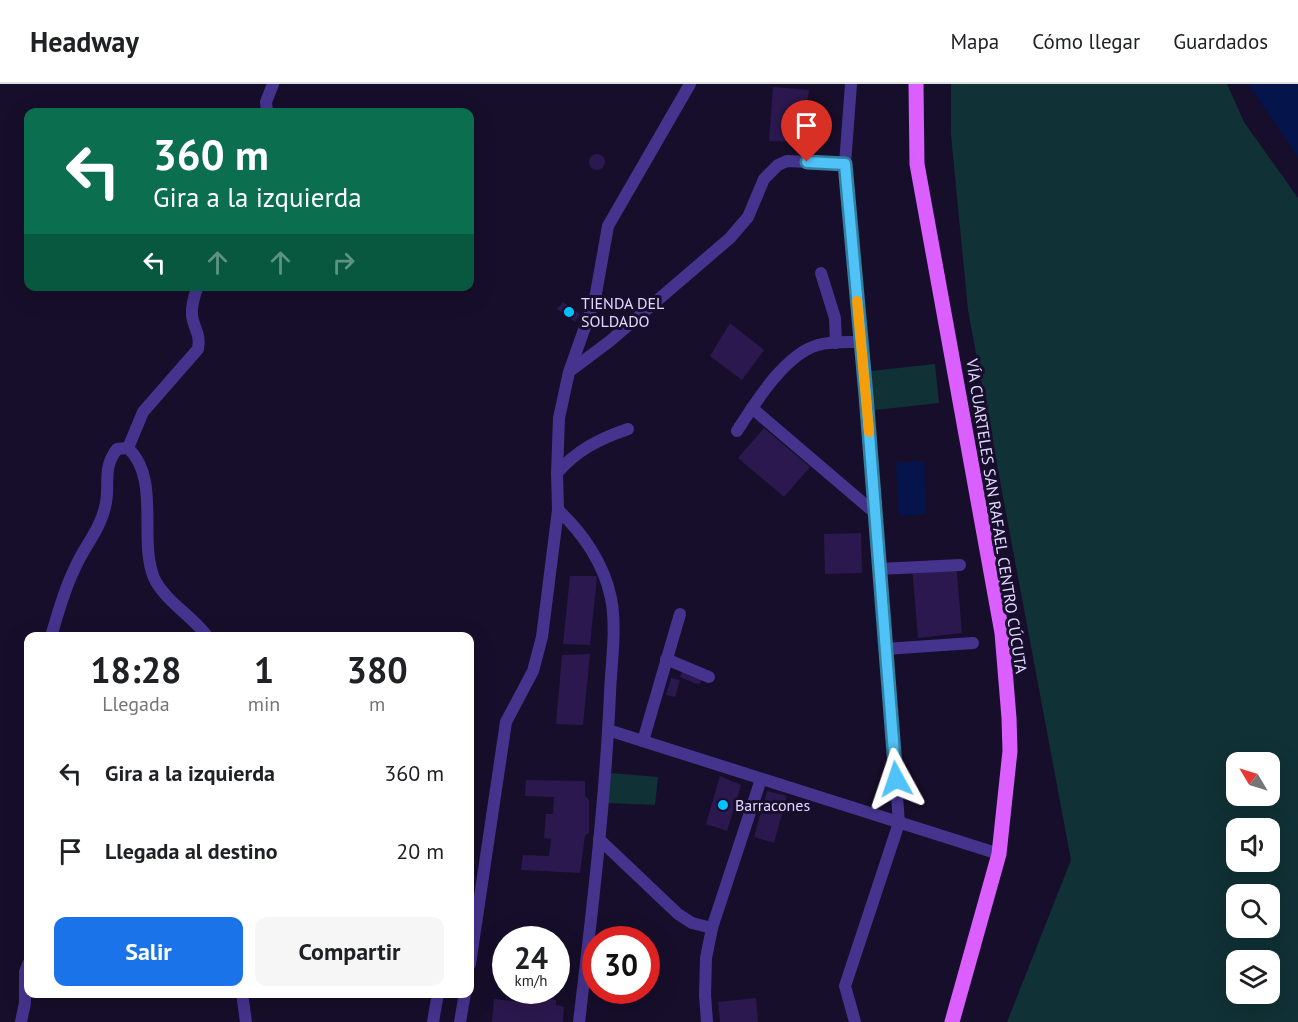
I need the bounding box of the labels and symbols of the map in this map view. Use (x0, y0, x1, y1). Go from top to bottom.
pin (781, 100, 832, 162)
place label: TIENDA DEL SOLDADO (581, 293, 664, 331)
marker: TIENDA DEL SOLDADO (562, 305, 576, 319)
street label: VÍA CUARTELES SAN RAFAEL CENTRO CÚCUTA (962, 356, 1032, 675)
position arrow (864, 747, 928, 811)
north arrow (1226, 752, 1280, 806)
place label: Barracones (735, 795, 810, 815)
marker: Barracones (716, 798, 730, 812)
speed limit sign: 30 (582, 926, 660, 1004)

